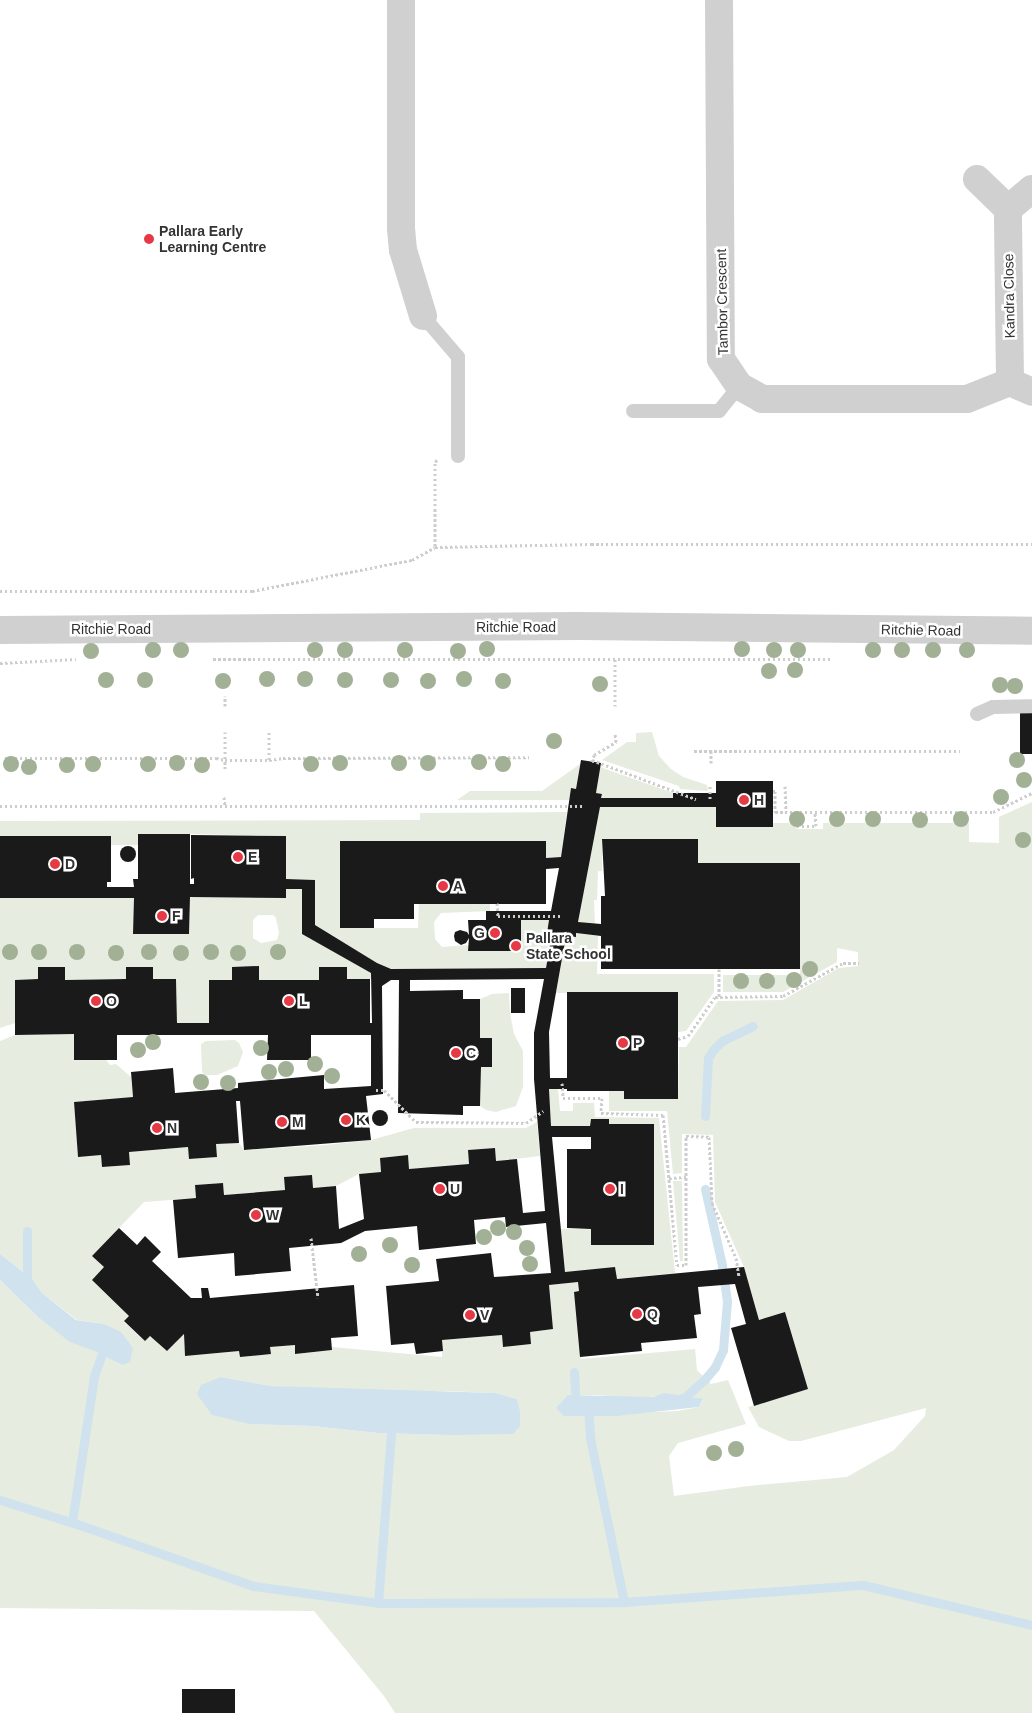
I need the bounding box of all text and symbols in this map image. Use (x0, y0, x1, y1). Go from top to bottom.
place label: Pallara Early Learning Centre (159, 223, 266, 256)
marker: Pallara Early Learning Centre (143, 233, 155, 245)
street label: Tambor Crescent (713, 249, 731, 355)
street label: Kandra Close (1000, 253, 1018, 339)
street label: Ritchie Road (476, 619, 556, 635)
street label: Ritchie Road (71, 621, 151, 637)
street label: Ritchie Road (881, 621, 961, 639)
place label: H (754, 792, 764, 808)
marker: H (738, 794, 750, 806)
place label: E (248, 849, 257, 865)
marker: E (232, 851, 244, 863)
place label: D (65, 856, 75, 872)
marker: D (49, 858, 61, 870)
place label: A (453, 878, 463, 894)
marker: A (437, 880, 449, 892)
place label: F (172, 908, 181, 924)
marker: F (156, 910, 168, 922)
place label: G (474, 925, 485, 941)
marker: G (489, 927, 501, 939)
place label: Pallara State School (526, 930, 611, 962)
marker: Pallara State School (510, 940, 522, 952)
place label: O (106, 993, 117, 1009)
place label: L (299, 993, 308, 1009)
marker: O (90, 995, 102, 1007)
marker: L (283, 995, 295, 1007)
place label: P (633, 1035, 642, 1051)
marker: P (617, 1037, 629, 1049)
place label: C (466, 1045, 476, 1061)
marker: C (450, 1047, 462, 1059)
place label: K (356, 1112, 366, 1128)
place label: M (292, 1114, 304, 1130)
marker: K (340, 1114, 352, 1126)
marker: M (276, 1116, 288, 1128)
place label: N (167, 1120, 177, 1136)
marker: N (151, 1122, 163, 1134)
place label: U (450, 1181, 460, 1197)
place label: I (620, 1181, 624, 1197)
marker: U (434, 1183, 446, 1195)
marker: I (604, 1183, 616, 1195)
place label: W (266, 1207, 279, 1223)
marker: W (250, 1209, 262, 1221)
place label: Q (647, 1306, 658, 1322)
place label: V (480, 1307, 489, 1323)
marker: Q (631, 1308, 643, 1320)
marker: V (464, 1309, 476, 1321)

